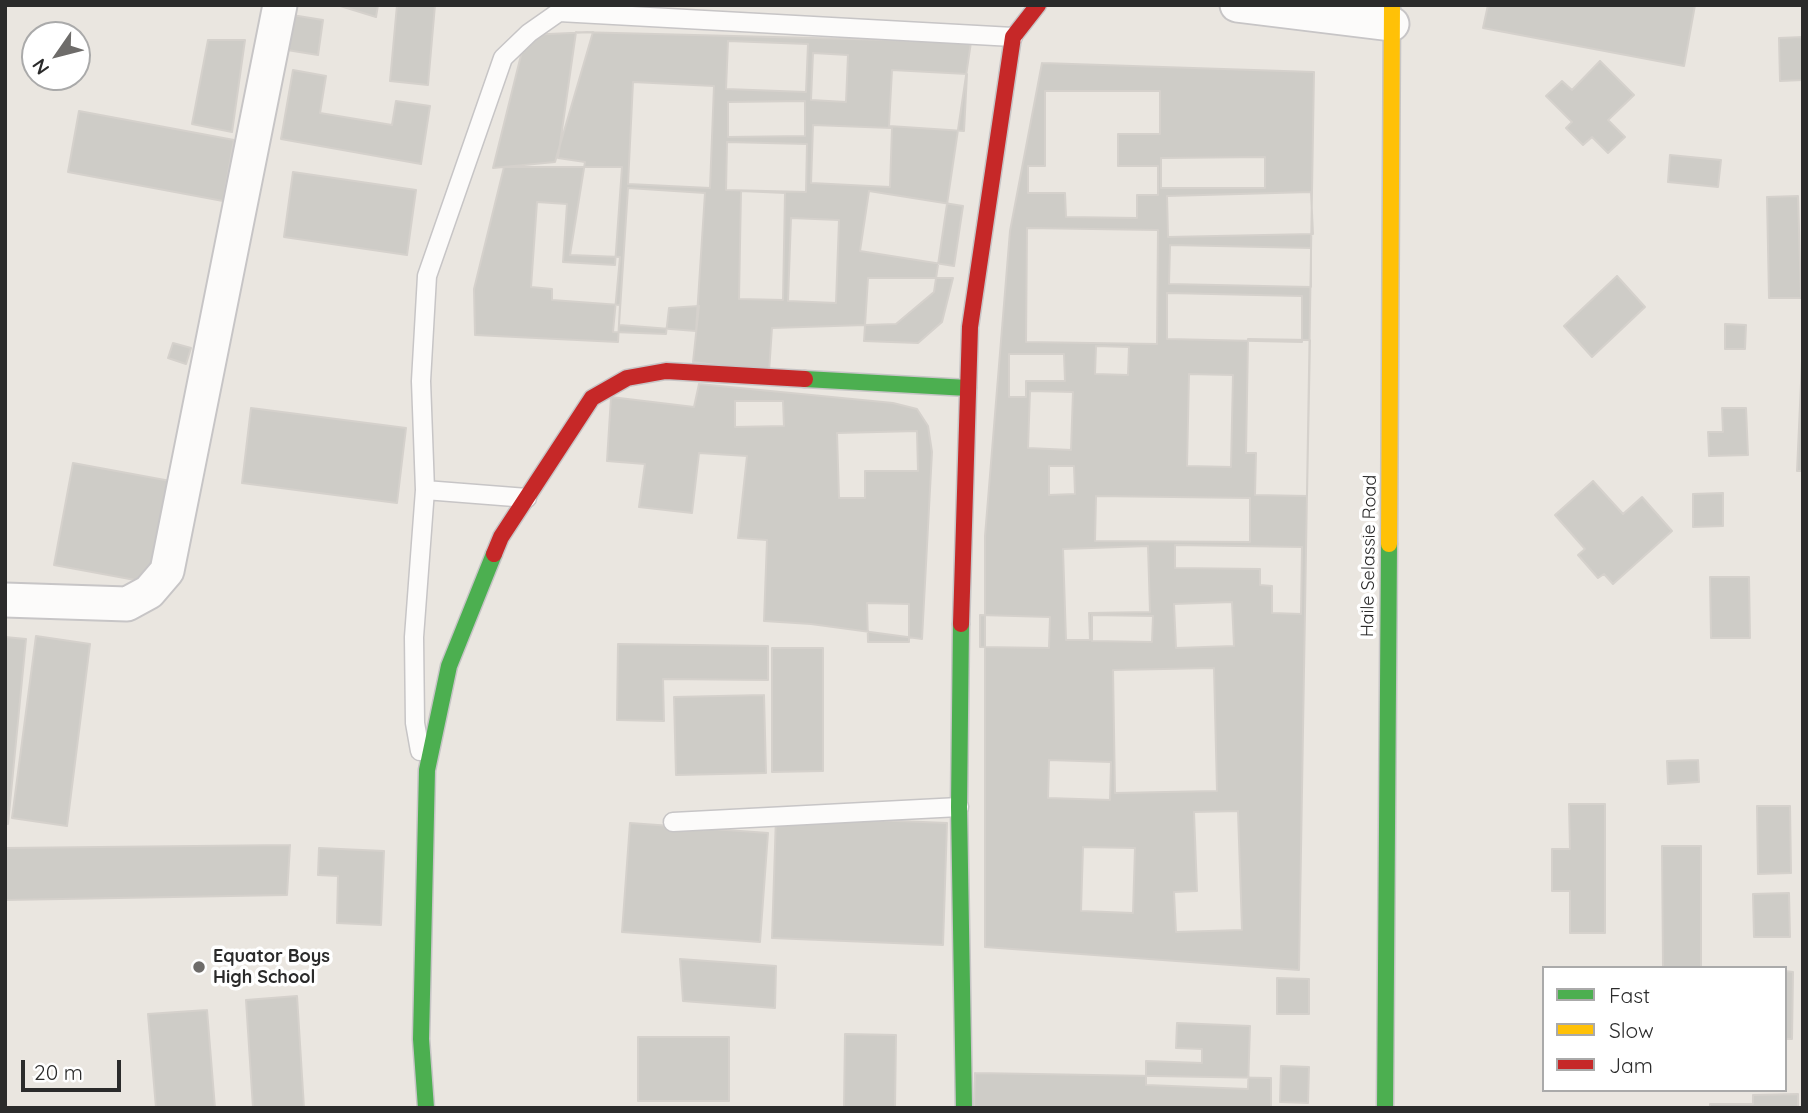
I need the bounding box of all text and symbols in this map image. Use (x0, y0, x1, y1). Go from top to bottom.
north arrow (21, 21, 91, 91)
text: N (27, 54, 54, 80)
street label: Haile Selassie Road (1357, 475, 1381, 637)
place label: Equator Boys High School (213, 946, 330, 988)
marker: Equator Boys High School (191, 959, 207, 975)
legend (1542, 966, 1787, 1092)
text: Fast (1609, 982, 1650, 1008)
text: Slow (1609, 1017, 1654, 1043)
scale bar (24, 1046, 124, 1090)
text: Jam (1609, 1052, 1653, 1078)
text: 20 m (34, 1059, 83, 1085)

